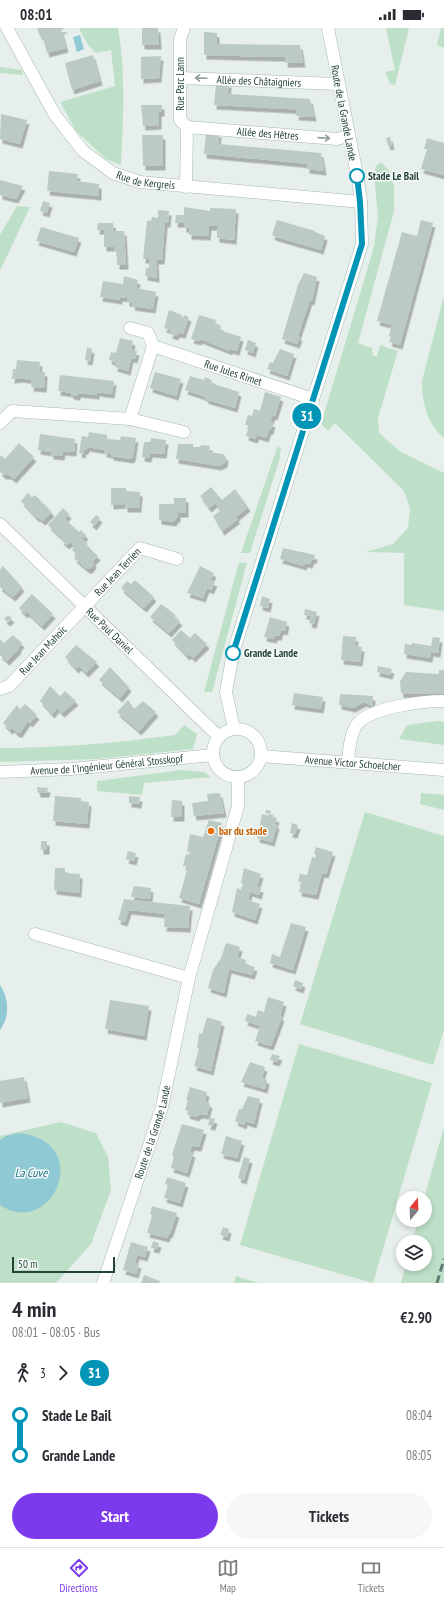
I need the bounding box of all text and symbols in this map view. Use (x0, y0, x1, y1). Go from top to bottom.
text: 08:01 (20, 5, 52, 24)
street label: Rue Parc Lann (173, 57, 187, 111)
street label: Route de la Grande Lande (328, 64, 360, 163)
street label: Allée des Châtaigniers (216, 72, 302, 90)
one-way arrow (195, 75, 208, 82)
street label: Allée des Hêtres (236, 124, 299, 143)
one-way arrow (317, 134, 330, 141)
street label: Rue de Kergreis (115, 168, 176, 192)
marker: Stade Le Bail (349, 168, 365, 184)
place label: Stade Le Bail (368, 169, 419, 183)
street label: Rue Jules Rimet (202, 356, 264, 389)
line badge: 31 (289, 403, 325, 429)
text: 31 (300, 407, 314, 425)
street label: Rue Jean Terrien (91, 544, 144, 599)
street label: Rue Paul Daniel (83, 605, 136, 657)
street label: Rue Jean Mahoïc (16, 622, 70, 678)
marker: Grande Lande (225, 645, 241, 661)
place label: Grande Lande (244, 646, 298, 660)
street label: Avenue de l'Ingénieur Général Stosskopf (30, 751, 185, 778)
street label: Avenue Victor Schoelcher (304, 752, 401, 774)
place label: bar du stade (219, 824, 267, 838)
marker: bar du stade (206, 826, 216, 836)
street label: Route de la Grande Lande (131, 1083, 173, 1181)
water label: La Cuve (15, 1165, 48, 1180)
north arrow (396, 1191, 432, 1227)
map controls (396, 1191, 432, 1271)
button: layers (396, 1235, 432, 1271)
scale bar (12, 1255, 115, 1274)
text: 50 m (18, 1257, 37, 1271)
text: 4 min (12, 1295, 56, 1323)
text: €2.90 (400, 1308, 432, 1327)
text: 08:01 – 08:05 · Bus (12, 1324, 100, 1341)
icon: walk (12, 1362, 34, 1384)
icon: forward (52, 1362, 74, 1384)
text: 31 (88, 1364, 101, 1382)
text: 3 (40, 1365, 46, 1382)
text: Stade Le Bail (42, 1406, 111, 1425)
text: 08:04 (406, 1407, 432, 1424)
text: Grande Lande (42, 1446, 115, 1465)
text: 08:05 (406, 1447, 432, 1464)
button: Start (12, 1493, 218, 1539)
button: Tickets (226, 1493, 432, 1539)
tab: Directions (60, 1557, 98, 1595)
tab: Map (217, 1557, 239, 1595)
tab: Tickets (358, 1557, 384, 1595)

